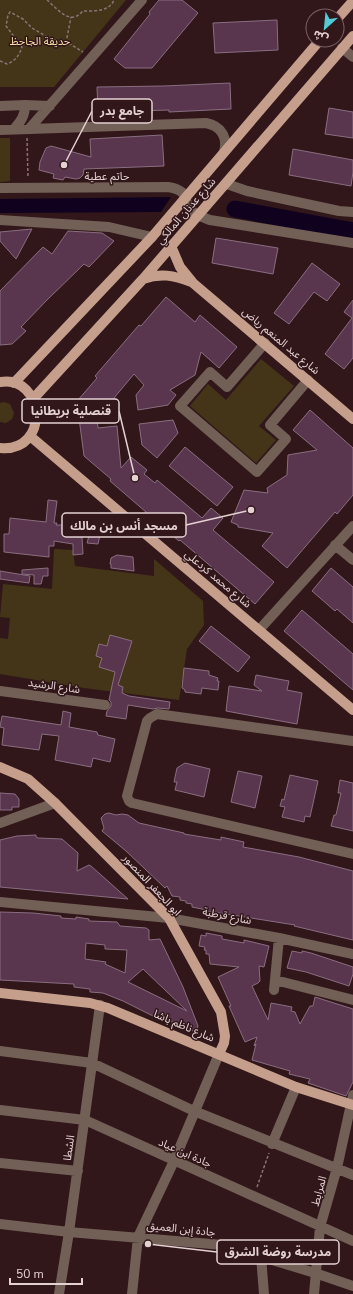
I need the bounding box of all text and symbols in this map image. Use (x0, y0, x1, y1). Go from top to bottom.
north arrow (305, 8, 345, 48)
text: ش (311, 26, 331, 47)
park label: حديقة الجاحظ (10, 34, 71, 49)
callout: جامع بدر (92, 99, 152, 123)
text: جامع بدر (99, 103, 144, 120)
street label: حاتم عطية (85, 169, 130, 185)
street label: شارع عدنان المالكي (153, 174, 221, 249)
street label: شارع عبد المنعم رياض (238, 304, 323, 379)
callout: قنصلية بريطانيا (22, 399, 119, 423)
text: قنصلية بريطانيا (31, 403, 111, 419)
callout: مسجد أنس بن مالك (62, 513, 186, 537)
text: مسجد أنس بن مالك (70, 518, 178, 534)
street label: شارع محمد كردعلي (180, 547, 255, 613)
street label: شارع الرشيد (27, 675, 81, 697)
street label: ابو الجعفر المنصور (119, 850, 185, 919)
street label: شارع قرطبة (201, 904, 253, 928)
street label: شارع ناظم باشا (151, 1006, 217, 1047)
street label: الشطا (60, 1134, 78, 1162)
street label: جادة ابن عياد (156, 1135, 214, 1172)
street label: المرابط (308, 1174, 330, 1208)
street label: جادة إبن العميق (146, 1218, 217, 1240)
callout: مدرسة روضة الشرق (217, 1240, 339, 1264)
text: مدرسة روضة الشرق (225, 1244, 331, 1260)
scale bar (10, 1260, 82, 1286)
text: 50 m (16, 1266, 44, 1282)

